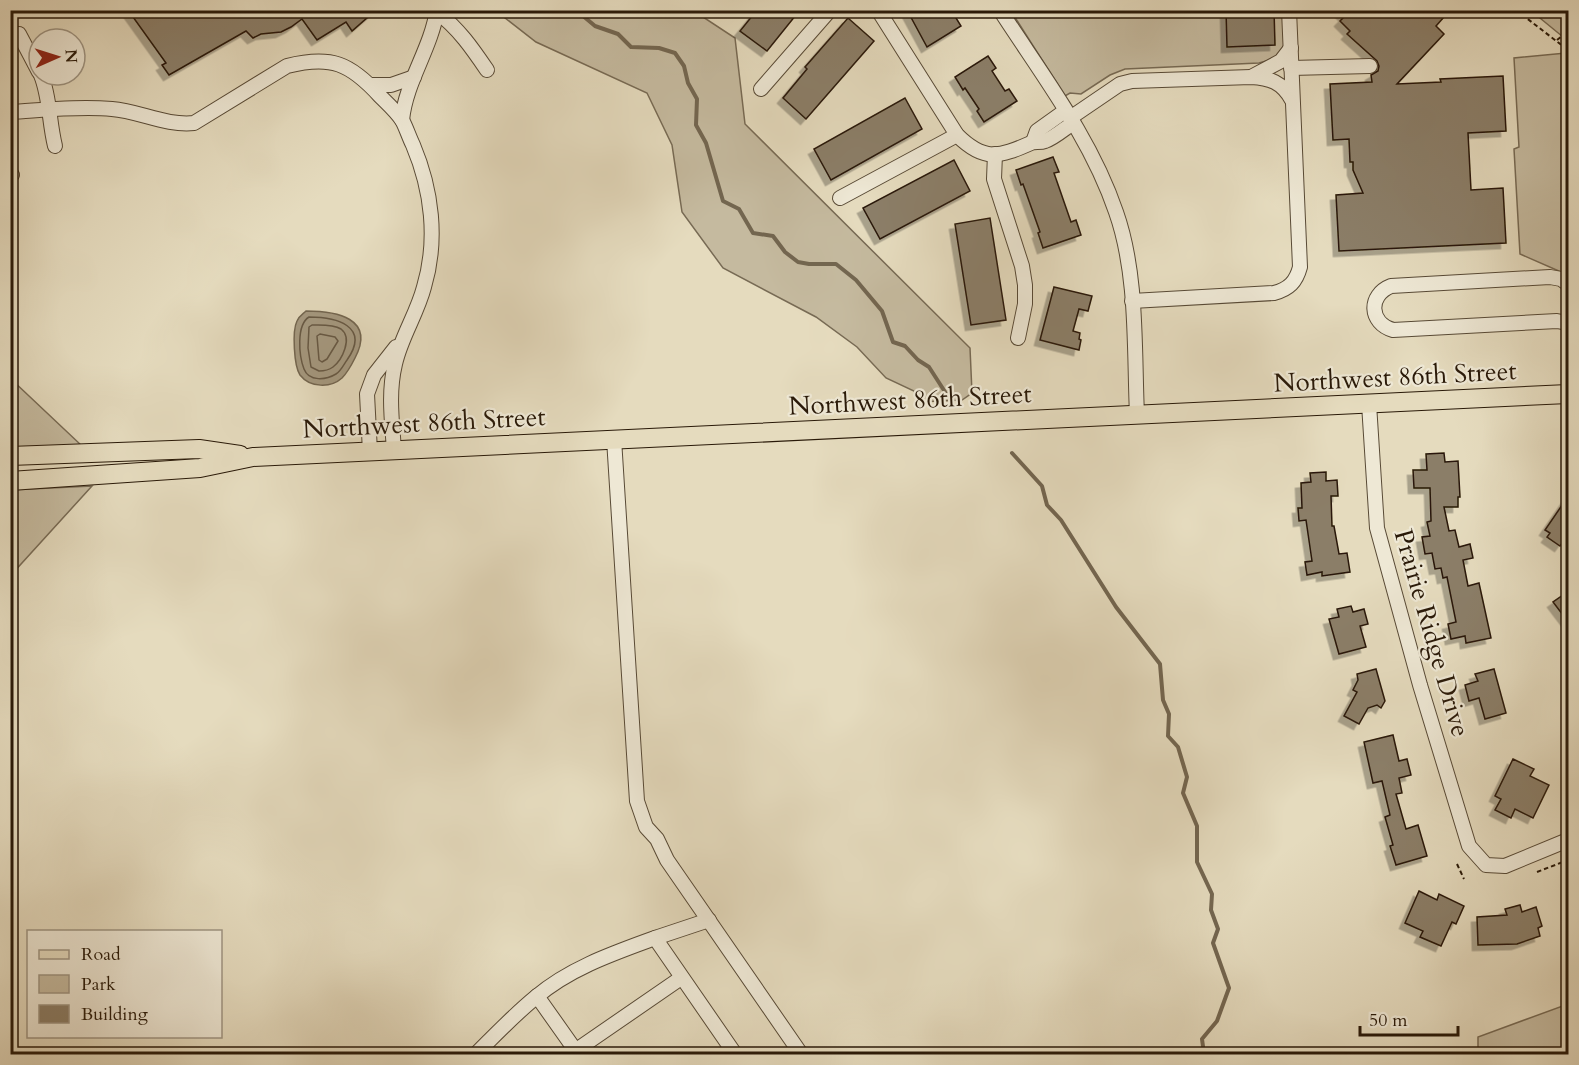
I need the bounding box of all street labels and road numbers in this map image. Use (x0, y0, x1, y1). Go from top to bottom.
street label: Northwest 86th Street (1273, 353, 1517, 401)
street label: Northwest 86th Street (788, 376, 1032, 424)
street label: Northwest 86th Street (302, 399, 546, 447)
street label: Prairie Ridge Drive (1386, 525, 1478, 741)

